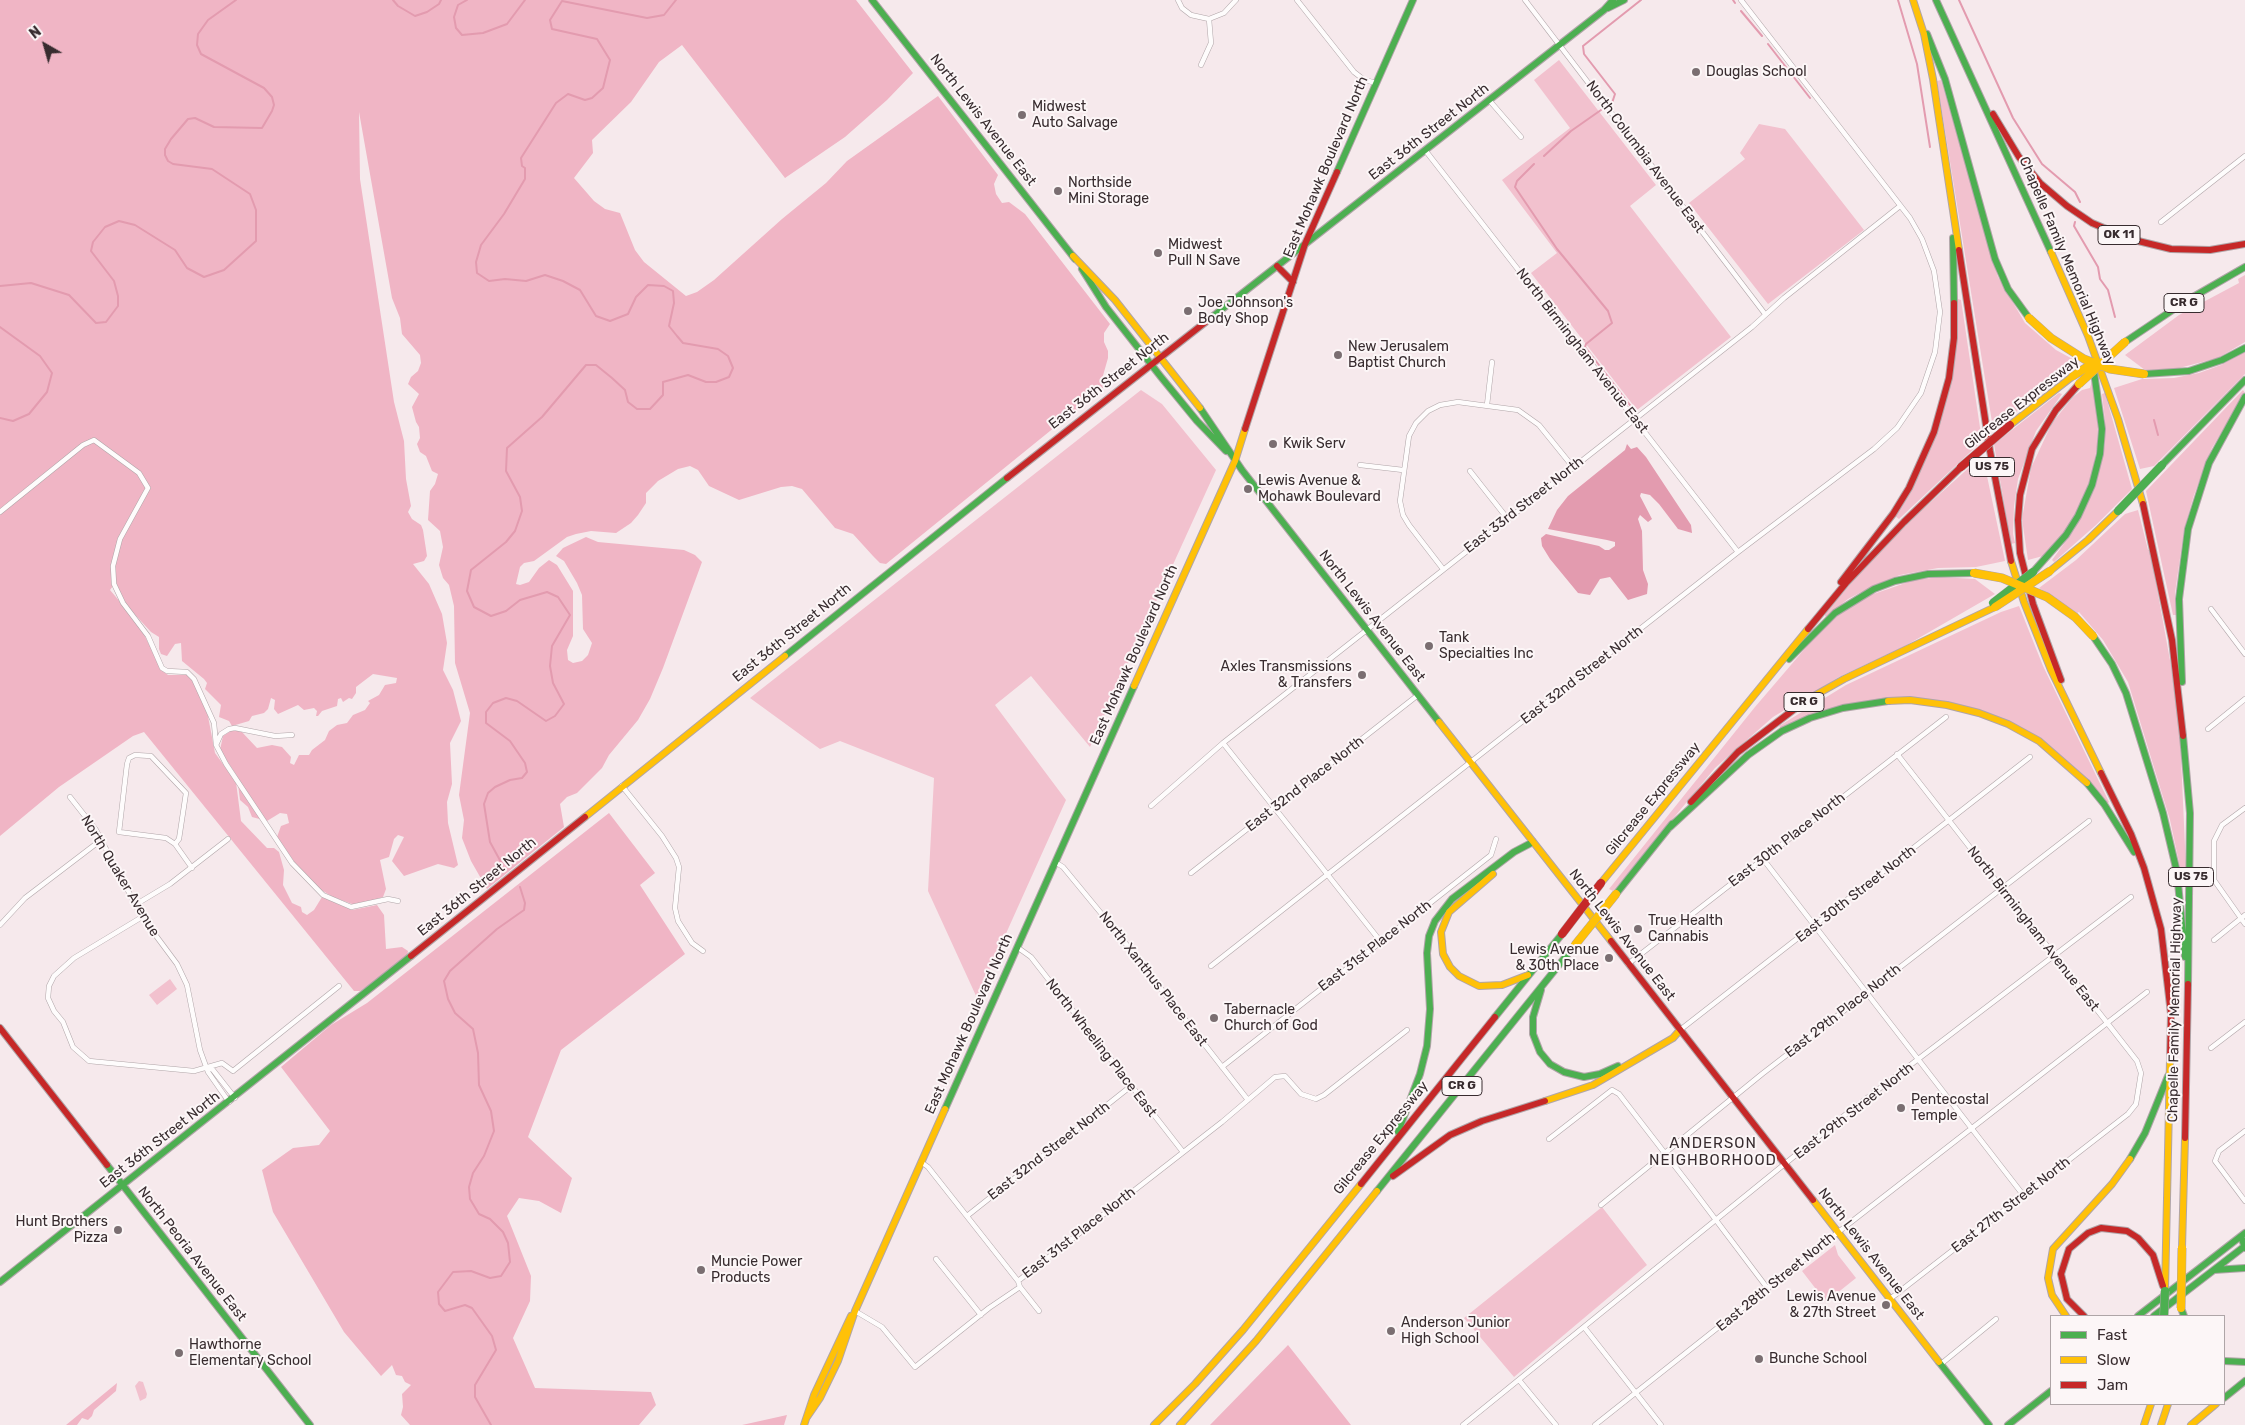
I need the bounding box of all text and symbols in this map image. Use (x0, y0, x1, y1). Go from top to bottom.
north arrow (20, 20, 70, 70)
text: N (26, 23, 45, 43)
street label: North Lewis Avenue East (926, 51, 1040, 189)
place label: Douglas School (1706, 64, 1807, 80)
marker: Douglas School (1690, 66, 1702, 78)
street label: East Mohawk Boulevard North (1280, 74, 1372, 260)
street label: North Columbia Avenue East (1582, 78, 1708, 236)
street label: East 36th Street North (1366, 80, 1492, 184)
place label: Midwest Auto Salvage (1032, 99, 1118, 132)
marker: Midwest Auto Salvage (1016, 109, 1028, 121)
street label: Chapelle Family Memorial Highway (2015, 154, 2119, 368)
place label: Northside Mini Storage (1068, 175, 1149, 208)
marker: Northside Mini Storage (1052, 185, 1064, 197)
road number: OK 11 (2098, 226, 2140, 244)
place label: Midwest Pull N Save (1168, 237, 1240, 270)
marker: Midwest Pull N Save (1152, 247, 1164, 259)
street label: North Birmingham Avenue East (1512, 265, 1652, 437)
road number: CR G (2164, 294, 2204, 312)
place label: Joe Johnson's Body Shop (1198, 295, 1293, 328)
marker: Joe Johnson's Body Shop (1182, 305, 1194, 317)
street label: East 36th Street North (1046, 329, 1172, 433)
place label: New Jerusalem Baptist Church (1348, 339, 1449, 372)
marker: New Jerusalem Baptist Church (1332, 349, 1344, 361)
street label: Gilcrease Expressway (1961, 353, 2083, 453)
place label: Kwik Serv (1283, 436, 1346, 452)
marker: Kwik Serv (1267, 438, 1279, 450)
street label: East 33rd Street North (1461, 453, 1587, 557)
road number: US 75 (1970, 458, 2014, 477)
place label: Lewis Avenue & Mohawk Boulevard (1258, 473, 1381, 506)
marker: Lewis Avenue & Mohawk Boulevard (1242, 483, 1254, 495)
street label: North Lewis Avenue East (1315, 547, 1429, 685)
street label: East Mohawk Boulevard North (1087, 562, 1181, 748)
street label: East 36th Street North (729, 580, 855, 686)
street label: East 32nd Street North (1518, 622, 1646, 728)
place label: Tank Specialties Inc (1439, 630, 1533, 662)
marker: Tank Specialties Inc (1423, 640, 1435, 652)
place label: Axles Transmissions & Transfers (1221, 659, 1352, 692)
marker: Axles Transmissions & Transfers (1356, 669, 1368, 681)
road number: CR G (1784, 692, 1824, 712)
street label: East 32nd Place North (1243, 733, 1367, 835)
street label: Gilcrease Expressway (1602, 739, 1704, 859)
street label: East 30th Place North (1725, 789, 1849, 891)
street label: North Quaker Avenue (77, 812, 163, 940)
street label: East 36th Street North (414, 834, 540, 940)
street label: East 30th Street North (1793, 842, 1919, 946)
street label: North Birmingham Avenue East (1963, 843, 2103, 1015)
street label: North Lewis Avenue East (1565, 866, 1679, 1004)
road number: US 75 (2168, 868, 2214, 886)
street label: East 31st Place North (1315, 897, 1435, 995)
street label: Chapelle Family Memorial Highway (2165, 897, 2185, 1123)
street label: North Xanthus Place East (1095, 908, 1211, 1050)
place label: True Health Cannabis (1648, 913, 1723, 946)
marker: True Health Cannabis (1632, 923, 1644, 935)
street label: East Mohawk Boulevard North (922, 931, 1016, 1117)
place label: Lewis Avenue & 30th Place (1509, 942, 1599, 974)
marker: Lewis Avenue & 30th Place (1603, 952, 1615, 964)
street label: East 29th Place North (1782, 961, 1904, 1061)
street label: North Wheeling Place East (1042, 975, 1160, 1121)
place label: Tabernacle Church of God (1224, 1002, 1318, 1034)
marker: Tabernacle Church of God (1208, 1012, 1220, 1024)
street label: East 29th Street North (1791, 1059, 1917, 1163)
road number: CR G (1442, 1076, 1482, 1096)
street label: Gilcrease Expressway (1330, 1078, 1432, 1198)
street label: East 36th Street North (97, 1088, 223, 1192)
place label: Pentecostal Temple (1911, 1092, 1989, 1124)
street label: East 32nd Street North (985, 1098, 1113, 1204)
marker: Pentecostal Temple (1895, 1102, 1907, 1114)
district label: ANDERSON NEIGHBORHOOD (1648, 1135, 1778, 1170)
street label: East 27th Street North (1948, 1153, 2074, 1257)
street label: North Peoria Avenue East (134, 1183, 250, 1325)
street label: East 31st Place North (1019, 1184, 1139, 1282)
street label: North Lewis Avenue East (1814, 1185, 1928, 1323)
place label: Hunt Brothers Pizza (15, 1214, 108, 1246)
marker: Hunt Brothers Pizza (112, 1224, 124, 1236)
street label: East 28th Street North (1713, 1229, 1839, 1335)
place label: Muncie Power Products (711, 1254, 802, 1286)
marker: Muncie Power Products (695, 1264, 707, 1276)
place label: Lewis Avenue & 27th Street (1786, 1289, 1876, 1321)
marker: Lewis Avenue & 27th Street (1880, 1299, 1892, 1311)
place label: Anderson Junior High School (1401, 1315, 1510, 1348)
legend (2050, 1315, 2225, 1405)
marker: Anderson Junior High School (1385, 1325, 1397, 1337)
text: Fast (2097, 1326, 2127, 1344)
place label: Hawthorne Elementary School (189, 1337, 312, 1370)
marker: Hawthorne Elementary School (173, 1347, 185, 1359)
place label: Bunche School (1769, 1351, 1867, 1367)
text: Slow (2097, 1351, 2130, 1369)
marker: Bunche School (1753, 1353, 1765, 1365)
text: Jam (2097, 1376, 2128, 1394)

